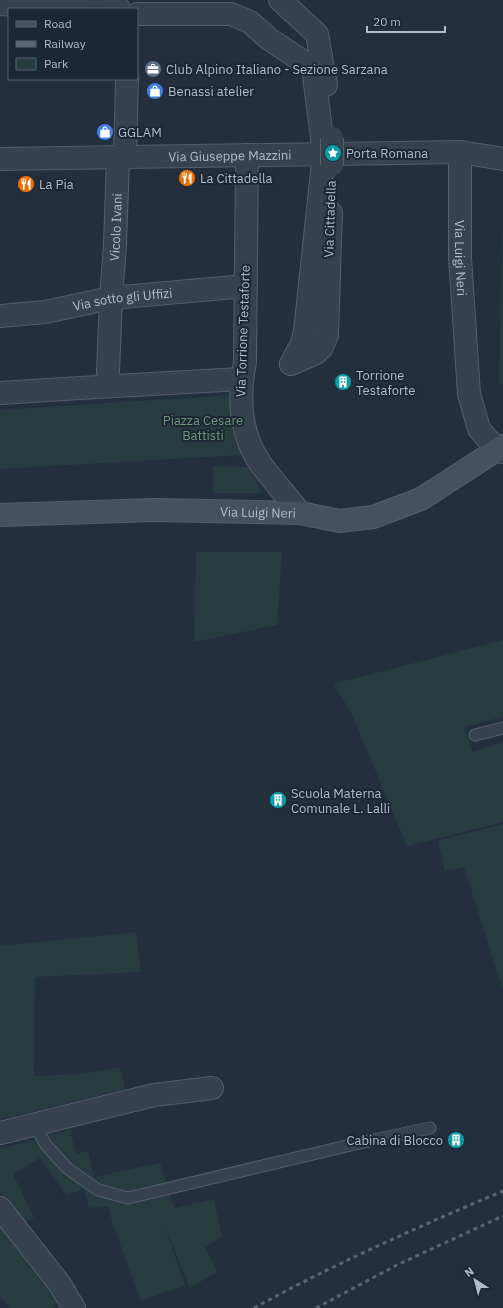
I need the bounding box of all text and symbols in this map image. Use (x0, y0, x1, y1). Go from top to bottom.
legend (8, 8, 138, 80)
scale bar (367, 8, 445, 34)
text: 20 m (373, 14, 401, 29)
text: Road (44, 16, 72, 31)
text: Railway (44, 36, 86, 51)
text: Park (44, 56, 69, 71)
office icon: Club Alpino Italiano - Sezione Sarzana (143, 59, 163, 79)
place label: Club Alpino Italiano - Sezione Sarzana (166, 61, 388, 78)
shop icon: Benassi atelier (145, 81, 165, 101)
place label: Benassi atelier (168, 83, 254, 100)
shop icon: GGLAM (95, 122, 115, 142)
place label: GGLAM (118, 124, 162, 141)
place icon: Porta Romana (323, 143, 343, 163)
place label: Porta Romana (346, 145, 428, 162)
street label: Via Giuseppe Mazzini (168, 146, 292, 165)
restaurant icon: La Cittadella (177, 168, 197, 188)
place label: La Cittadella (200, 170, 272, 187)
restaurant icon: La Pia (16, 174, 36, 194)
place label: La Pia (39, 176, 74, 193)
street label: Via Cittadella (320, 180, 340, 258)
street label: Vicolo Ivani (105, 193, 125, 262)
street label: Via Luigi Neri (452, 220, 471, 296)
street label: Via Torrione Testaforte (232, 265, 254, 397)
street label: Via sotto gli Uffizi (71, 284, 173, 314)
place label: Torrione Testaforte (356, 367, 415, 399)
building icon: Torrione Testaforte (333, 372, 353, 392)
park label: Piazza Cesare Battisti (163, 412, 243, 444)
street label: Via Luigi Neri (220, 503, 296, 521)
place label: Scuola Materna Comunale L. Lalli (291, 785, 390, 817)
building icon: Scuola Materna Comunale L. Lalli (268, 790, 288, 810)
building icon: Cabina di Blocco (446, 1130, 466, 1150)
place label: Cabina di Blocco (346, 1132, 443, 1149)
north arrow (455, 1260, 495, 1300)
text: N (462, 1264, 476, 1280)

